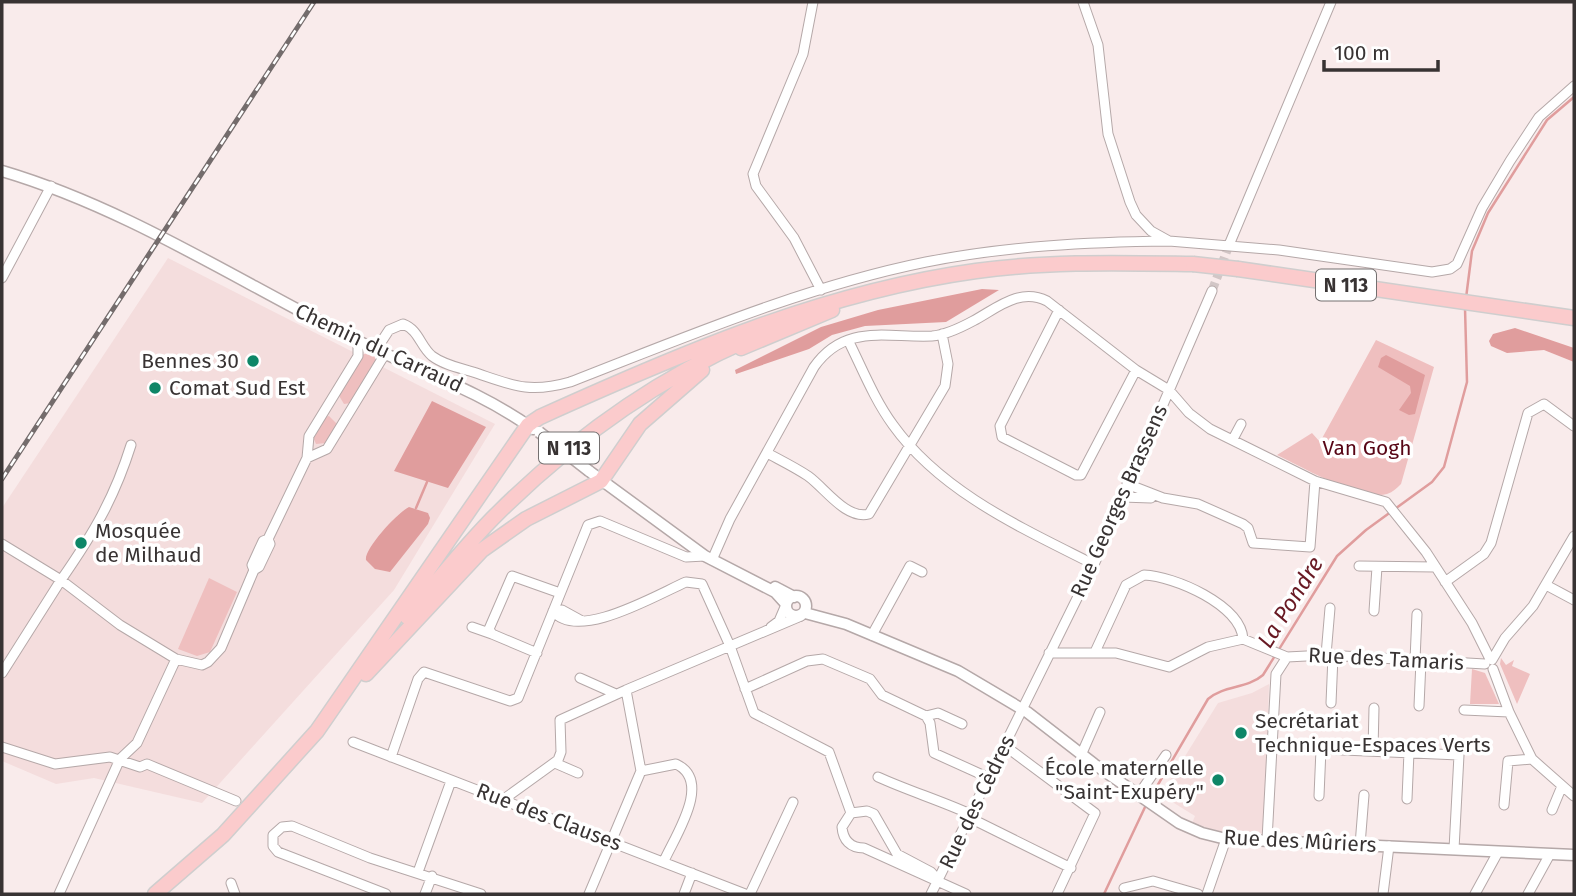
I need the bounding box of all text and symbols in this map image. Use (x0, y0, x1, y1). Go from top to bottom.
scale bar (1324, 28, 1438, 72)
text: 100 m (1334, 40, 1390, 66)
road number: N 113 (1316, 270, 1376, 300)
street label: Chemin du Carraud (291, 298, 467, 398)
place label: Bennes 30 (141, 348, 239, 374)
marker: Bennes 30 (245, 353, 261, 369)
place label: Comat Sud Est (169, 375, 306, 401)
marker: Comat Sud Est (147, 380, 163, 396)
street label: Rue Georges Brassens (1065, 400, 1173, 601)
road number: N 113 (539, 432, 599, 463)
park label: Van Gogh (1323, 435, 1411, 461)
place label: Mosquée de Milhaud (95, 518, 202, 568)
marker: Mosquée de Milhaud (73, 535, 89, 551)
water label: La Pondre (1251, 551, 1329, 653)
street label: Rue des Tamaris (1308, 642, 1465, 676)
place label: Secrétariat Technique-Espaces Verts (1255, 708, 1491, 758)
marker: Secrétariat Technique-Espaces Verts (1233, 725, 1249, 741)
street label: Rue des Cèdres (933, 731, 1021, 873)
place label: École maternelle "Saint-Exupéry" (1045, 755, 1204, 805)
marker: École maternelle "Saint-Exupéry" (1210, 772, 1226, 788)
street label: Rue des Clauses (473, 777, 626, 857)
street label: Rue des Mûriers (1223, 824, 1377, 858)

